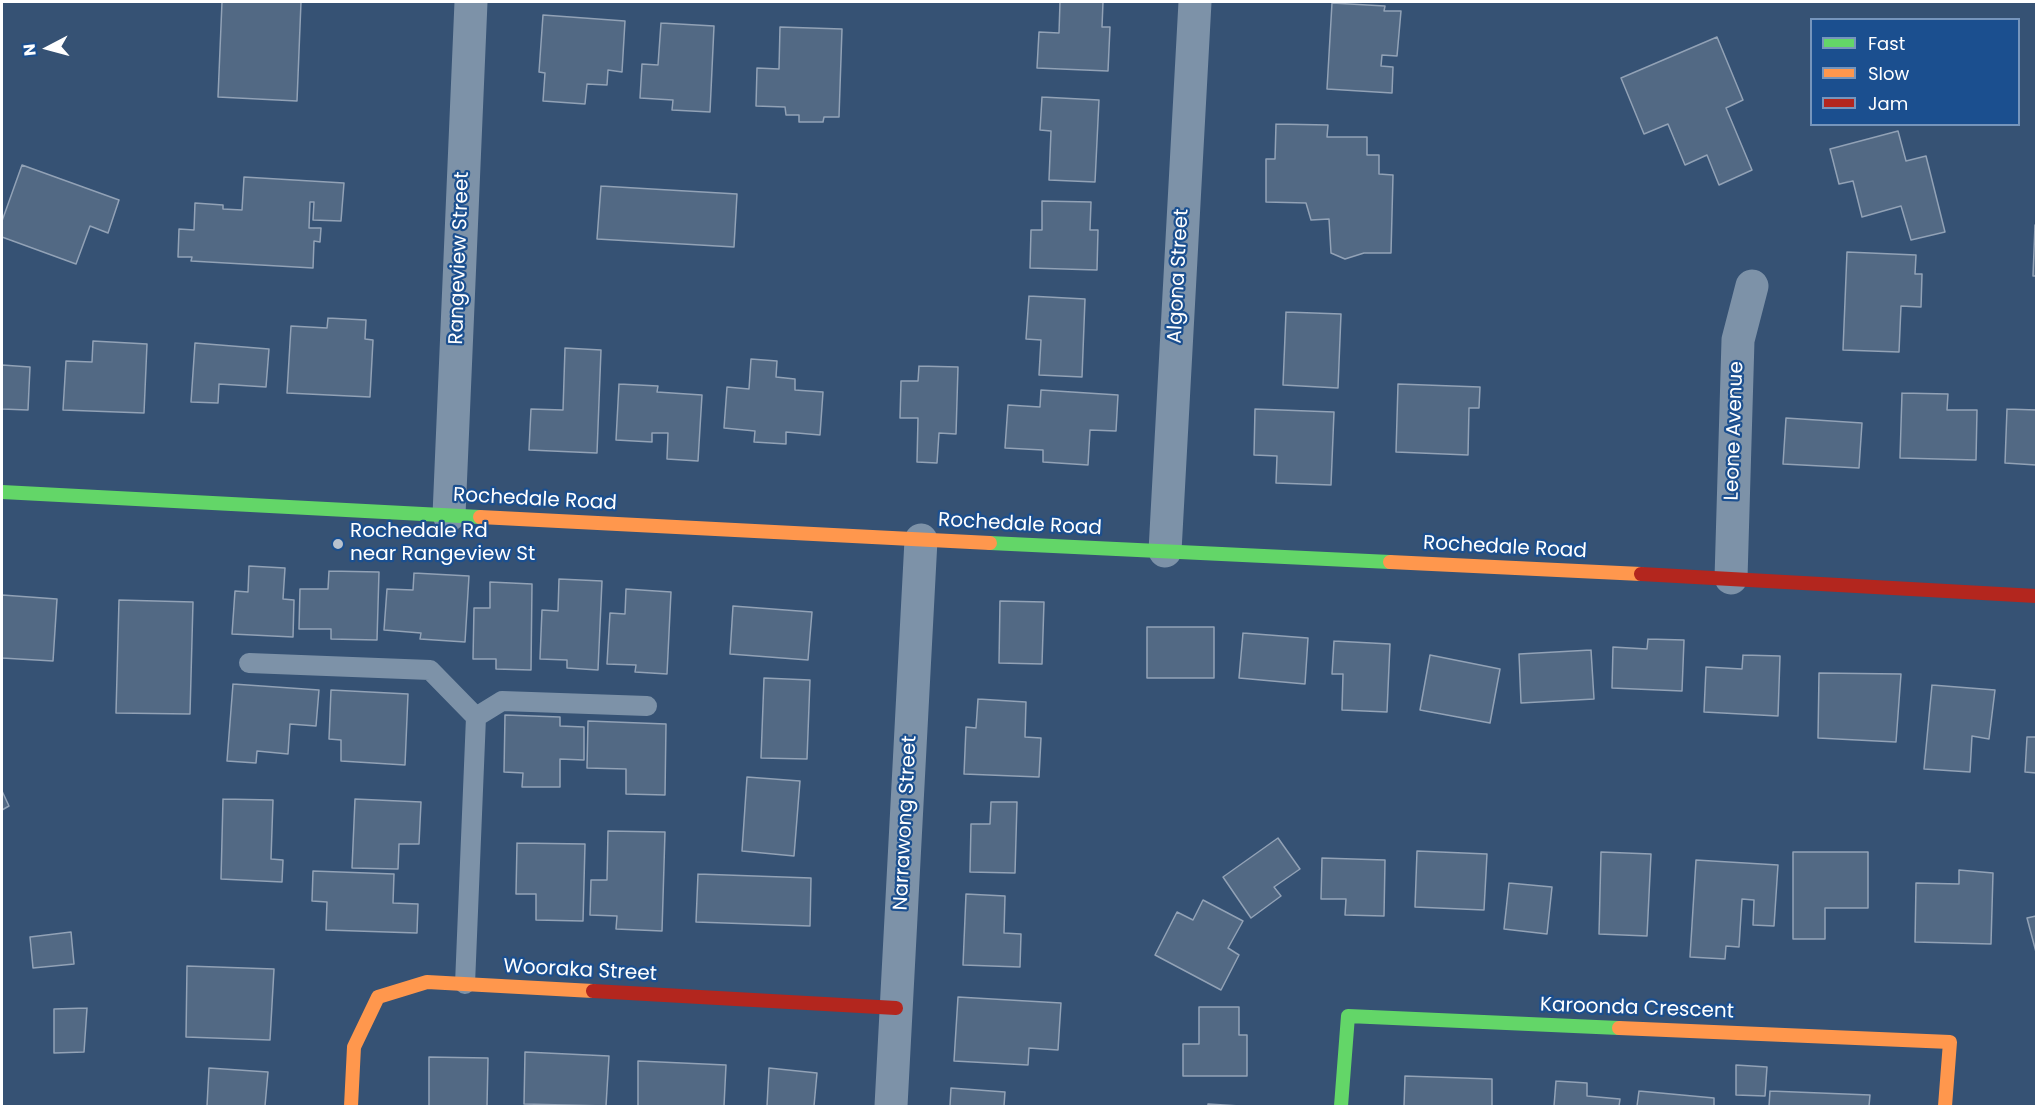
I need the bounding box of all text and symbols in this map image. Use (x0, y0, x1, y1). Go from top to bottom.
north arrow (18, 18, 78, 78)
legend (1810, 18, 2020, 126)
text: Fast (1868, 31, 1905, 56)
text: N (18, 43, 42, 57)
text: Slow (1868, 61, 1909, 86)
text: Jam (1868, 91, 1908, 116)
street label: Rangeview Street (445, 171, 475, 345)
street label: Algona Street (1163, 208, 1195, 344)
street label: Leone Avenue (1721, 361, 1749, 501)
street label: Rochedale Road (452, 484, 618, 516)
street label: Rochedale Road (937, 509, 1103, 541)
place label: Rochedale Rd near Rangeview St (350, 520, 535, 567)
street label: Rochedale Road (1422, 532, 1588, 564)
marker: Rochedale Rd near Rangeview St (331, 537, 345, 551)
street label: Narrawong Street (889, 735, 923, 911)
street label: Wooraka Street (503, 955, 657, 987)
street label: Karoonda Crescent (1540, 994, 1734, 1024)

